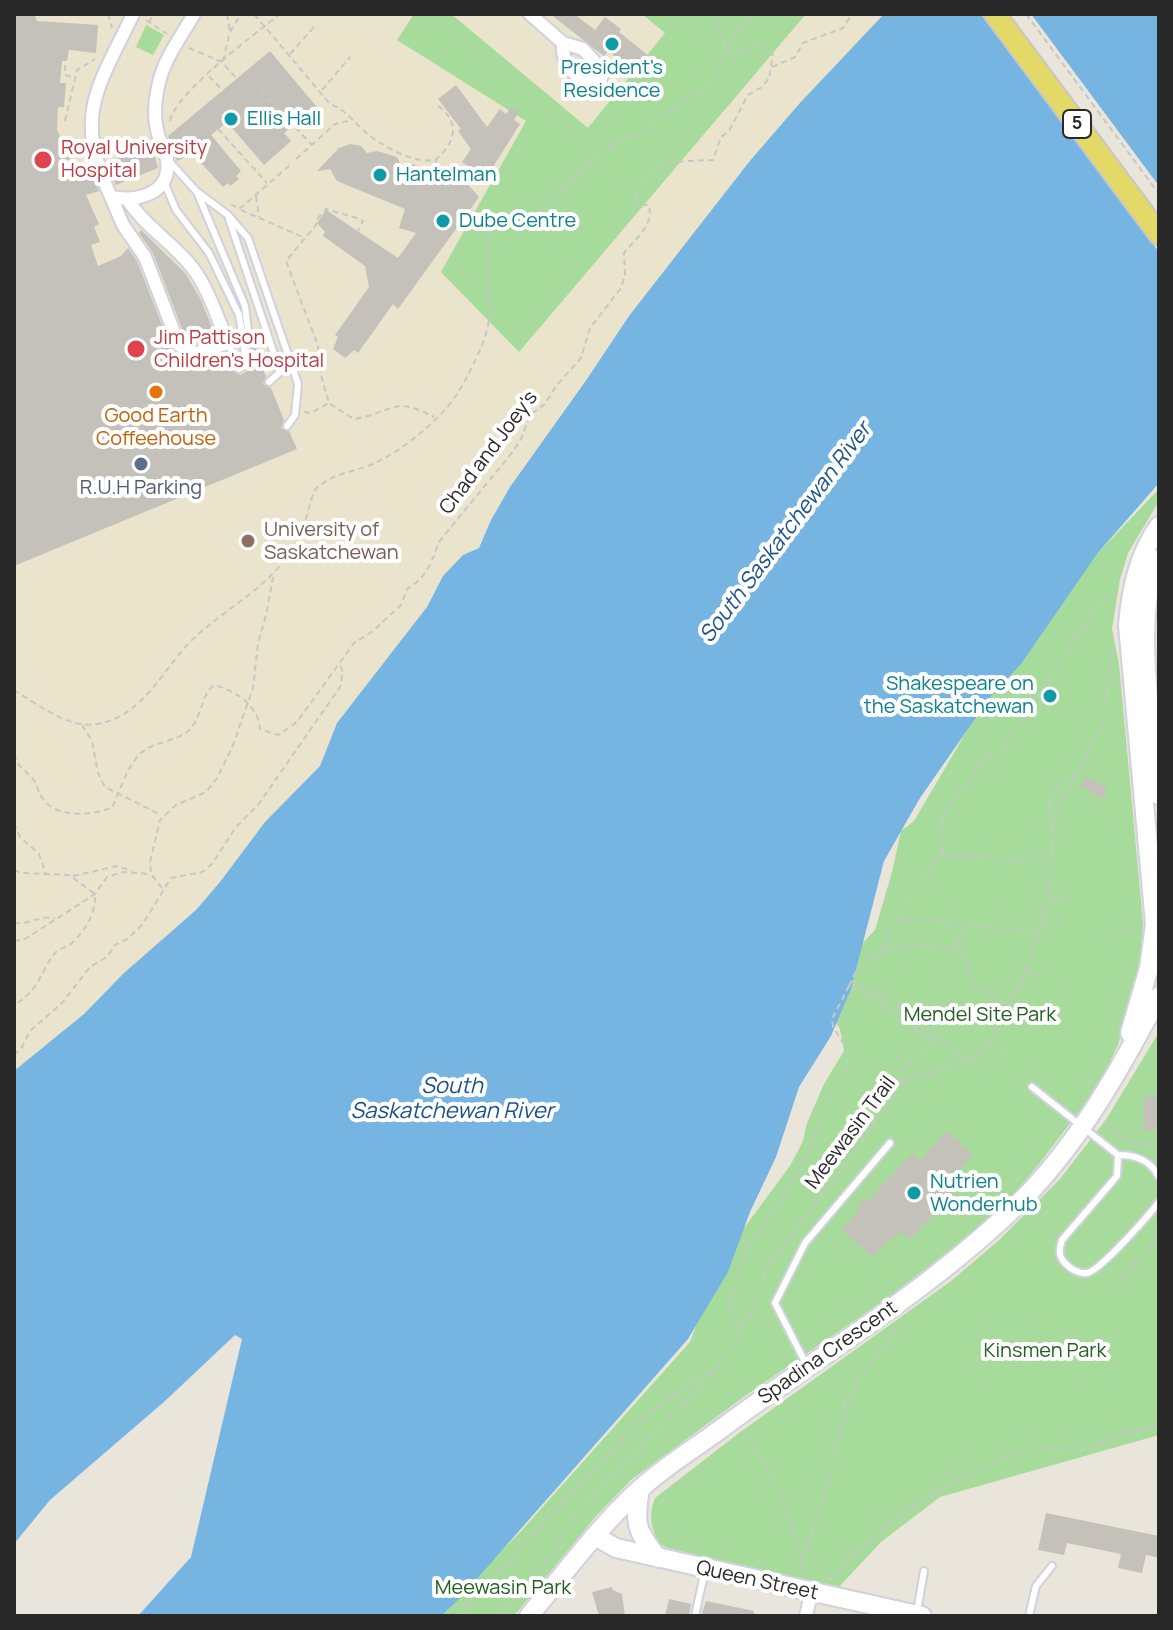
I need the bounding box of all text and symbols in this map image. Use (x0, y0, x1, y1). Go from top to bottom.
marker: President's Residence (603, 35, 621, 53)
place label: President's Residence (561, 56, 663, 103)
place label: Ellis Hall (247, 107, 321, 131)
marker: Ellis Hall (222, 110, 240, 128)
road number: 5 (1063, 110, 1091, 138)
place label: Royal University Hospital (61, 136, 207, 183)
marker: Royal University Hospital (32, 149, 54, 171)
place label: Hantelman (396, 163, 497, 187)
marker: Hantelman (371, 166, 389, 184)
place label: Dube Centre (459, 209, 576, 233)
marker: Dube Centre (434, 212, 452, 230)
place label: Jim Pattison Children's Hospital (154, 326, 324, 373)
marker: Jim Pattison Children's Hospital (125, 338, 147, 360)
marker: Good Earth Coffeehouse (147, 383, 165, 401)
street label: Chad and Joey's (435, 387, 543, 519)
place label: Good Earth Coffeehouse (96, 404, 216, 451)
water label: South Saskatchewan River (695, 418, 877, 648)
marker: R.U.H Parking (132, 455, 150, 473)
place label: R.U.H Parking (80, 476, 202, 500)
place label: University of Saskatchewan (264, 518, 399, 565)
marker: University of Saskatchewan (239, 532, 257, 550)
place label: Shakespeare on the Saskatchewan (864, 672, 1034, 719)
marker: Shakespeare on the Saskatchewan (1041, 687, 1059, 705)
park label: Mendel Site Park (904, 1003, 1056, 1027)
street label: Meewasin Trail (801, 1072, 901, 1194)
water label: South Saskatchewan River (351, 1074, 553, 1126)
place label: Nutrien Wonderhub (930, 1170, 1038, 1217)
marker: Nutrien Wonderhub (905, 1184, 923, 1202)
street label: Spadina Crescent (754, 1296, 902, 1410)
park label: Kinsmen Park (984, 1339, 1106, 1363)
street label: Queen Street (694, 1556, 820, 1606)
park label: Meewasin Park (435, 1576, 571, 1600)

